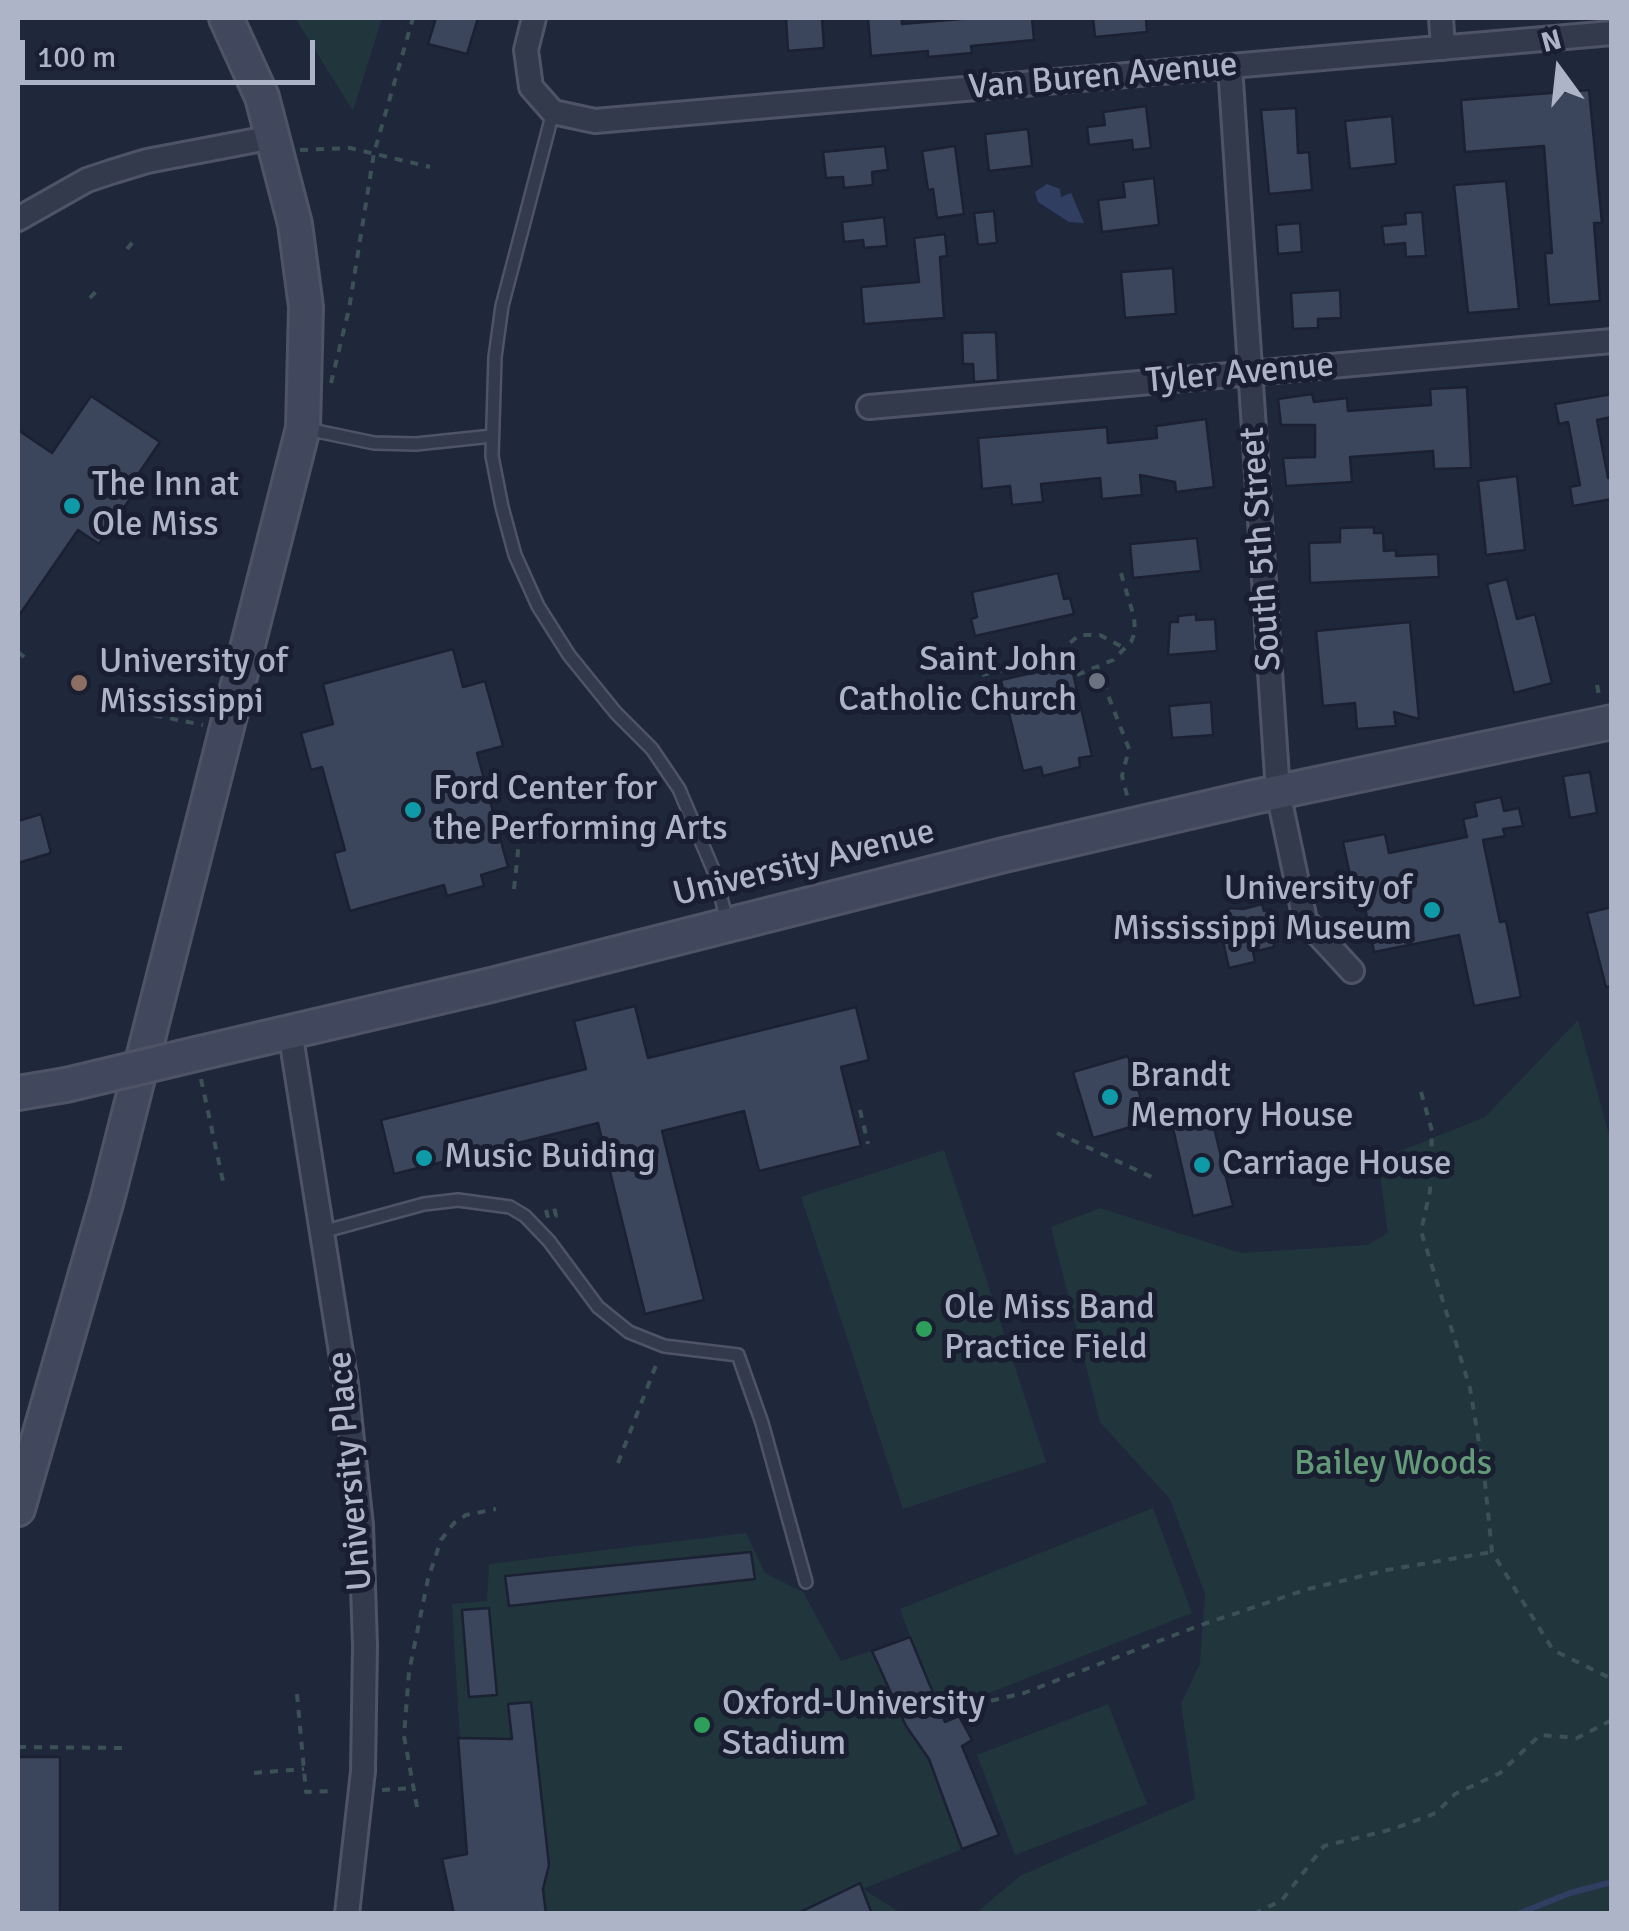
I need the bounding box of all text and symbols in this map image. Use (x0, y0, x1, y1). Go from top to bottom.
scale bar (25, 20, 320, 82)
north arrow (1509, 20, 1609, 120)
text: N (1537, 22, 1565, 60)
text: 100 m (37, 39, 116, 76)
street label: Van Buren Avenue (967, 44, 1239, 110)
street label: Tyler Avenue (1144, 345, 1336, 403)
street label: South 5th Street (1233, 425, 1291, 673)
place label: The Inn at Ole Miss (92, 465, 239, 547)
marker: The Inn at Ole Miss (61, 495, 83, 517)
place label: Saint John Catholic Church (838, 640, 1077, 722)
place label: University of Mississippi (99, 642, 287, 724)
marker: Saint John Catholic Church (1086, 670, 1108, 692)
marker: University of Mississippi (68, 672, 90, 694)
place label: Ford Center for the Performing Arts (433, 769, 728, 851)
marker: Ford Center for the Performing Arts (402, 799, 424, 821)
street label: University Avenue (669, 811, 939, 917)
place label: University of Mississippi Museum (1112, 869, 1412, 951)
marker: University of Mississippi Museum (1421, 899, 1443, 921)
place label: Brandt Memory House (1130, 1056, 1353, 1138)
marker: Brandt Memory House (1099, 1086, 1121, 1108)
place label: Music Buiding (444, 1137, 656, 1179)
place label: Carriage House (1222, 1144, 1452, 1186)
marker: Music Buiding (413, 1147, 435, 1169)
marker: Carriage House (1191, 1154, 1213, 1176)
place label: Ole Miss Band Practice Field (944, 1288, 1155, 1370)
marker: Ole Miss Band Practice Field (913, 1318, 935, 1340)
street label: University Place (320, 1349, 382, 1593)
park label: Bailey Woods (1294, 1444, 1492, 1486)
place label: Oxford-University Stadium (722, 1684, 985, 1766)
marker: Oxford-University Stadium (691, 1714, 713, 1736)

